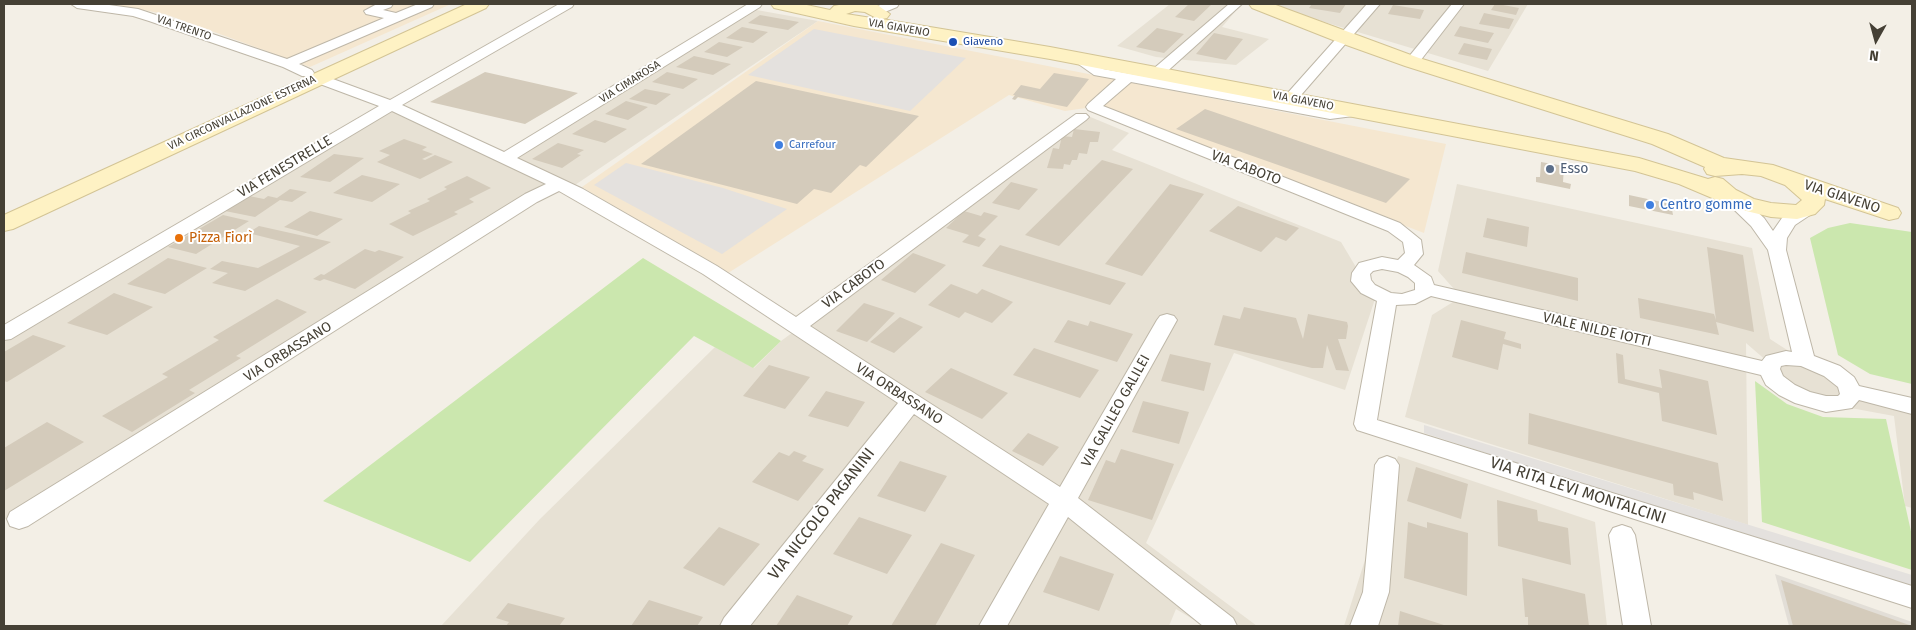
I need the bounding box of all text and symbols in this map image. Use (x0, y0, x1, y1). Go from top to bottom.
street label: VIA TRENTO (155, 12, 213, 44)
north arrow (1851, 15, 1901, 65)
street label: VIA GIAVENO (867, 16, 931, 40)
place label: Giaveno (963, 35, 1003, 49)
marker: Giaveno (947, 36, 959, 48)
text: N (1868, 46, 1880, 64)
street label: VIA CIMAROSA (597, 58, 663, 106)
street label: VIA CIRCONVALLAZIONE ESTERNA (166, 73, 318, 153)
street label: VIA GIAVENO (1271, 89, 1335, 113)
street label: VIA FENESTRELLE (235, 132, 335, 202)
place label: Carrefour (789, 138, 836, 152)
marker: Carrefour (773, 139, 785, 151)
street label: VIA CABOTO (1209, 147, 1283, 189)
place label: Esso (1560, 161, 1589, 177)
marker: Esso (1544, 163, 1556, 175)
street label: VIA GIAVENO (1802, 177, 1882, 217)
place label: Centro gomme (1660, 197, 1752, 213)
marker: Centro gomme (1644, 199, 1656, 211)
place label: Pizza Fiorì (189, 230, 252, 246)
marker: Pizza Fiorì (173, 232, 185, 244)
street label: VIA CABOTO (819, 256, 889, 312)
street label: VIALE NILDE IOTTI (1541, 309, 1653, 351)
street label: VIA ORBASSANO (241, 318, 335, 386)
street label: VIA GALILEO GALILEI (1078, 352, 1154, 470)
street label: VIA ORBASSANO (852, 360, 946, 428)
street label: VIA NICCOLÒ PAGANINI (765, 444, 879, 584)
street label: VIA RITA LEVI MONTALCINI (1487, 453, 1669, 529)

